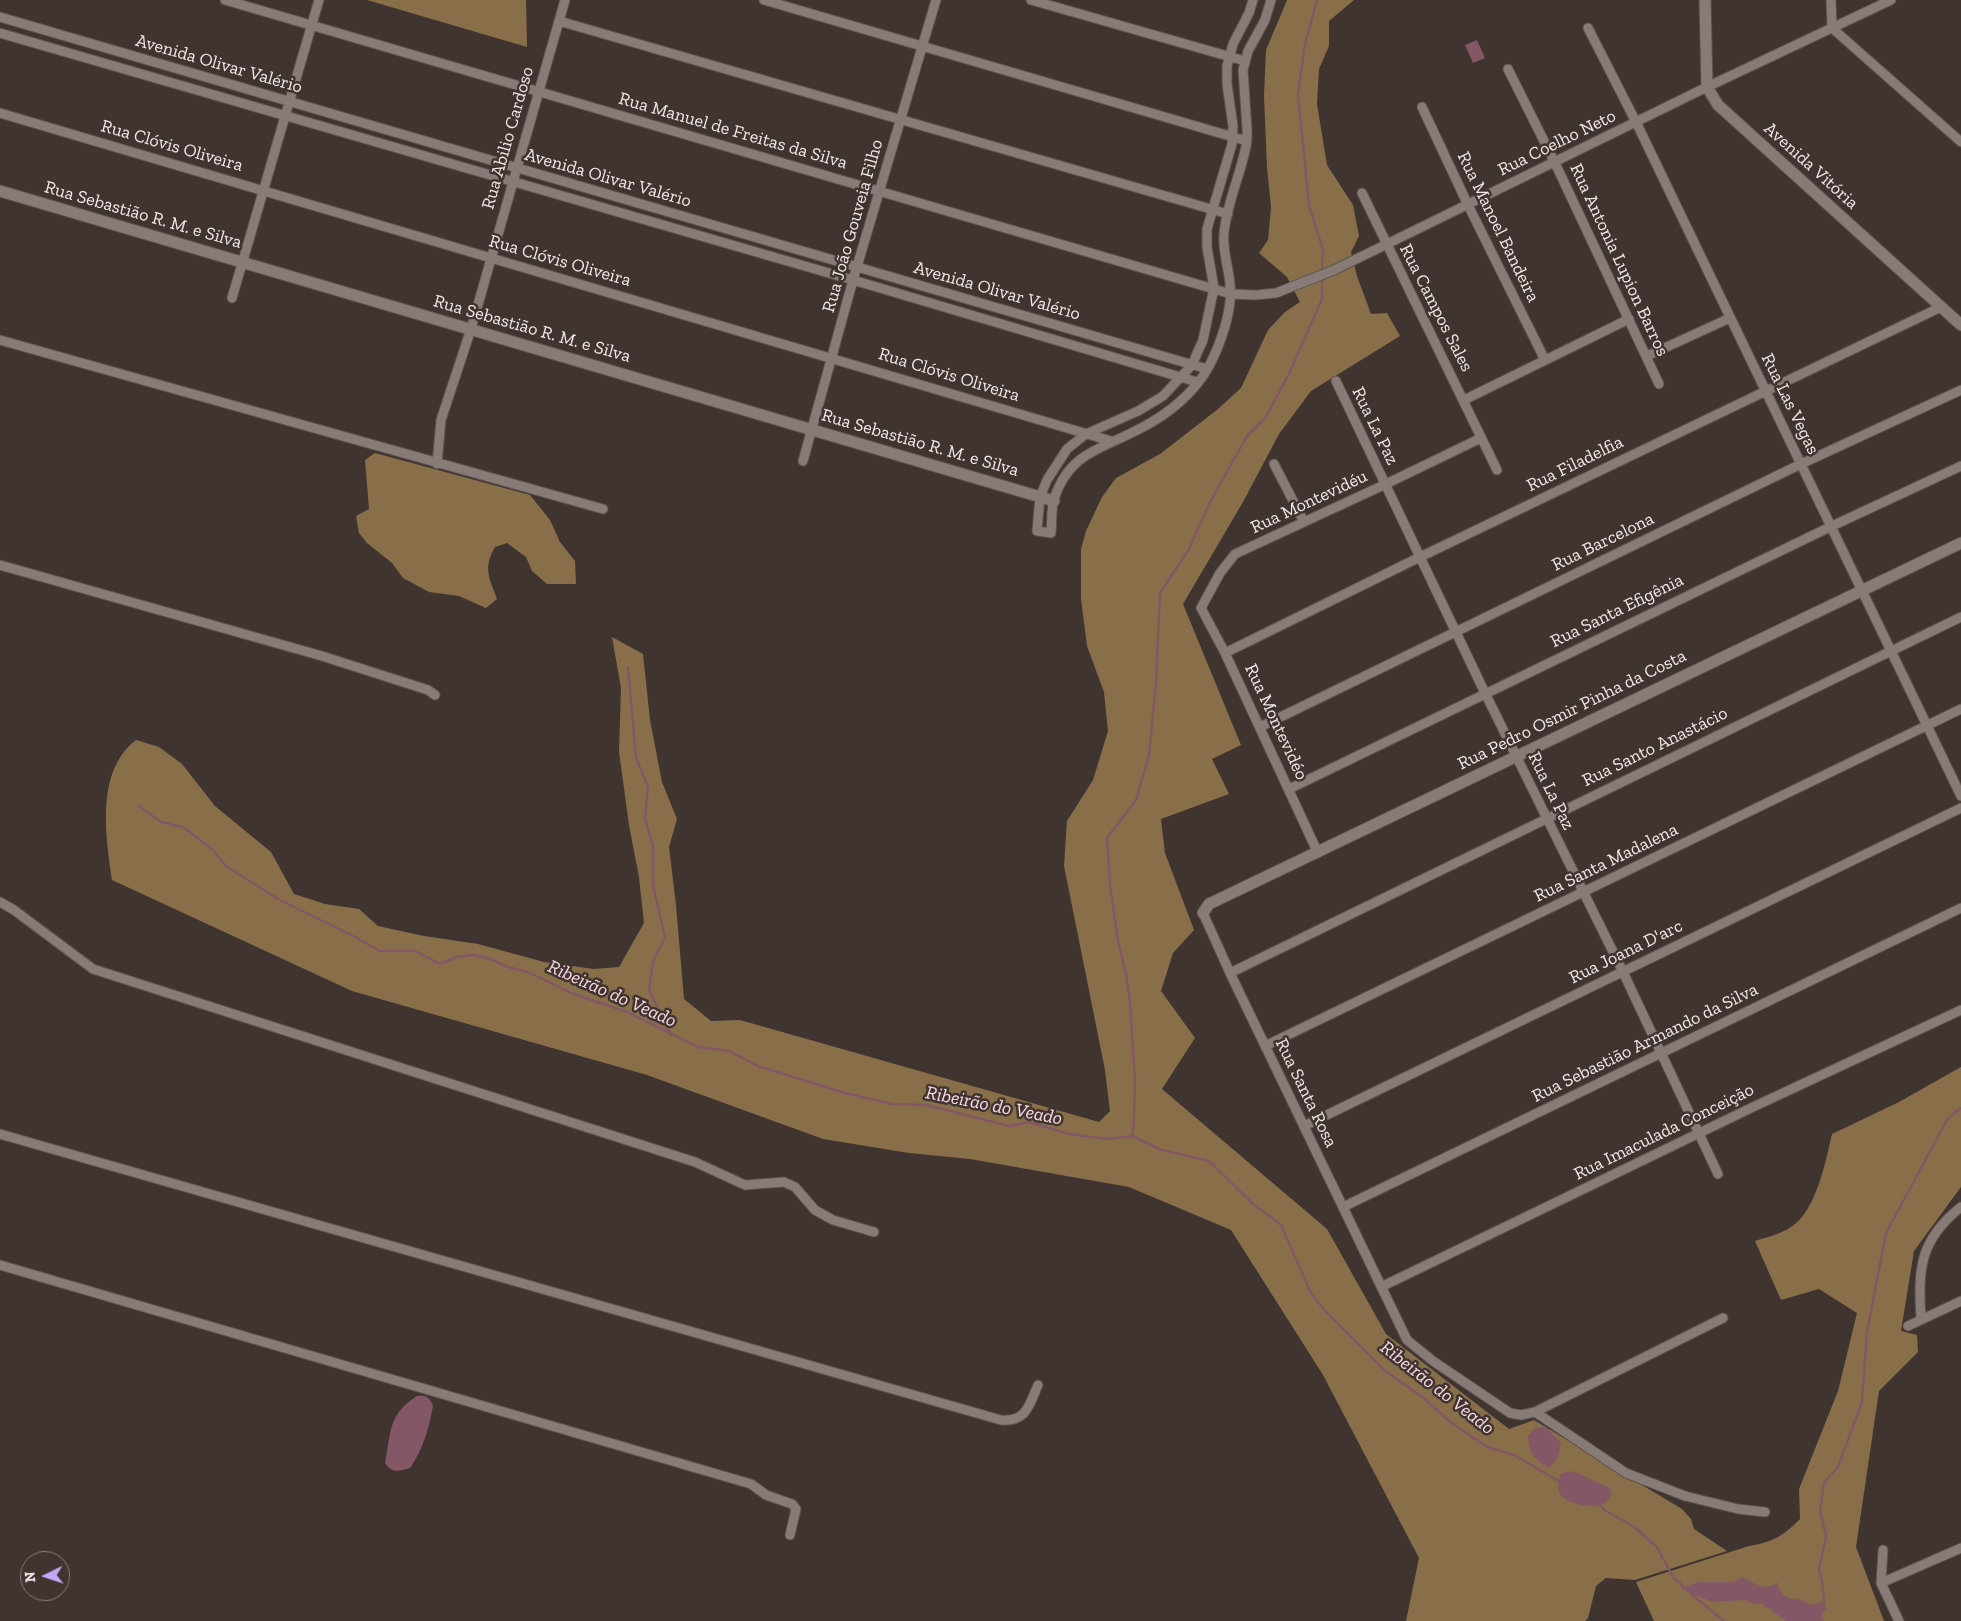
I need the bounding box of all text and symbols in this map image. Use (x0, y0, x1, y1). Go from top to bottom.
street label: Avenida Olivar Valério (133, 30, 305, 98)
street label: Rua Abilio Cardoso (477, 64, 539, 212)
street label: Rua Manuel de Freitas da Silva (616, 88, 850, 174)
street label: Rua Coelho Neto (1494, 105, 1620, 181)
street label: Rua Clóvis Oliveira (99, 115, 245, 177)
street label: Avenida Vitória (1759, 118, 1863, 214)
street label: Rua João Gouveia Filho (818, 137, 888, 315)
street label: Avenida Olivar Valério (522, 144, 694, 212)
street label: Rua Manoel Bandeira (1452, 148, 1544, 306)
street label: Rua Antonia Lupion Barros (1565, 160, 1673, 360)
street label: Rua Sebastião R. M. e Silva (42, 176, 244, 254)
street label: Rua Clóvis Oliveira (487, 230, 633, 292)
street label: Rua Campos Sales (1395, 241, 1477, 375)
street label: Avenida Olivar Valério (911, 257, 1083, 325)
street label: Rua Sebastião R. M. e Silva (431, 290, 633, 368)
street label: Rua Clóvis Oliveira (876, 343, 1022, 407)
street label: Rua Las Vegas (1756, 350, 1824, 458)
street label: Rua La Paz (1347, 384, 1403, 468)
street label: Rua Sebastião R. M. e Silva (819, 404, 1021, 482)
street label: Rua Filadelfia (1523, 431, 1627, 497)
street label: Rua Montevidéu (1247, 465, 1371, 539)
street label: Rua Barcelona (1548, 508, 1658, 576)
street label: Rua Santa Efigênia (1547, 569, 1687, 653)
street label: Rua Pedro Osmir Pinha da Costa (1454, 645, 1690, 775)
street label: Rua Montevidéo (1240, 661, 1312, 783)
street label: Rua Santo Anastácio (1579, 702, 1731, 792)
street label: Rua La Paz (1523, 749, 1579, 833)
street label: Rua Santa Madalena (1531, 819, 1681, 907)
street label: Rua Joana D'arc (1566, 915, 1686, 989)
water label: Ribeirão do Veado (544, 955, 680, 1033)
street label: Rua Sebastião Armando da Silva (1529, 979, 1761, 1107)
street label: Rua Santa Rosa (1270, 1035, 1342, 1151)
street label: Rua Imaculada Conceição (1570, 1079, 1758, 1185)
water label: Ribeirão do Veado (924, 1082, 1064, 1130)
water label: Ribeirão do Veado (1375, 1336, 1499, 1440)
north arrow (20, 1551, 70, 1601)
text: N (22, 1571, 39, 1583)

